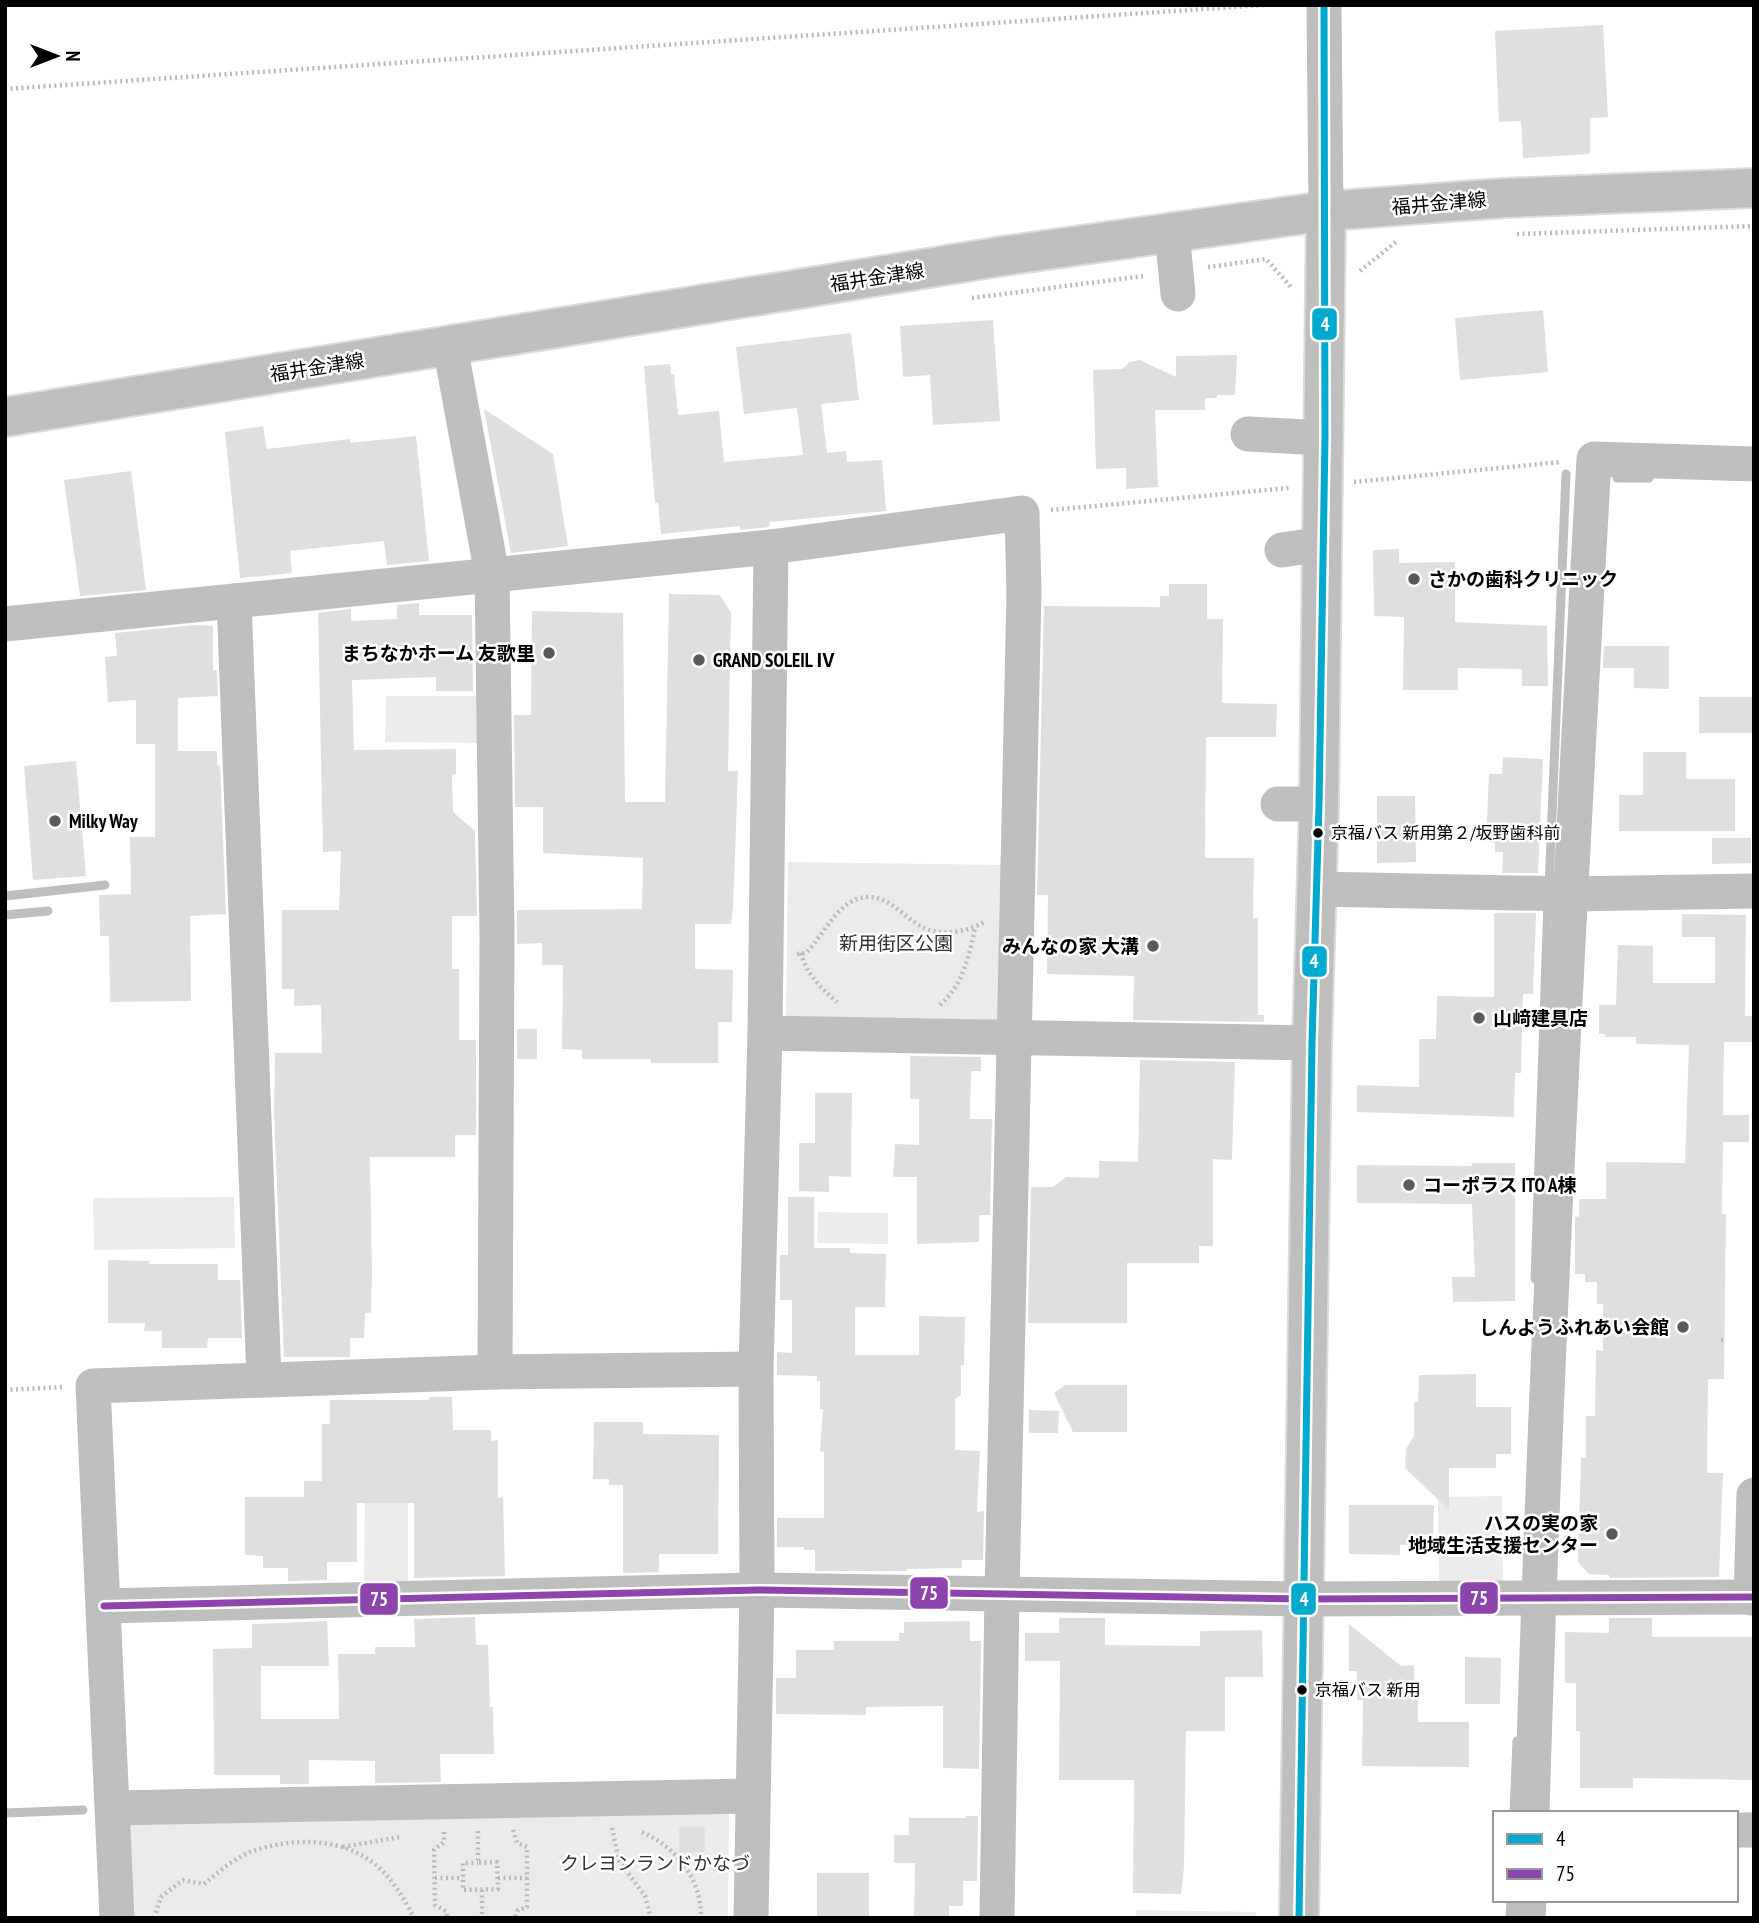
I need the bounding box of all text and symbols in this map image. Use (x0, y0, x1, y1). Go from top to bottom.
north arrow (21, 21, 91, 91)
text: N (61, 51, 85, 61)
street label: 福井金津線 (1391, 187, 1487, 219)
street label: 福井金津線 (828, 258, 926, 296)
line badge: 4 (1311, 307, 1338, 341)
text: 4 (1320, 312, 1330, 336)
street label: 福井金津線 (268, 348, 366, 386)
place label: さかの歯科クリニック (1428, 567, 1618, 591)
marker: さかの歯科クリニック (1406, 571, 1422, 587)
place label: まちなかホーム 友歌里 (342, 641, 535, 665)
marker: まちなかホーム 友歌里 (541, 645, 557, 661)
place label: GRAND SOLEIL Ⅳ (713, 648, 835, 672)
marker: GRAND SOLEIL Ⅳ (691, 652, 707, 668)
place label: Milky Way (69, 809, 138, 833)
marker: Milky Way (47, 813, 63, 829)
place label: 京福バス 新用第２/坂野歯科前 (1331, 822, 1561, 844)
marker: 京福バス 新用第２/坂野歯科前 (1311, 826, 1325, 840)
park label: 新用街区公園 (839, 931, 953, 955)
place label: みんなの家 大溝 (1002, 934, 1139, 958)
marker: みんなの家 大溝 (1145, 938, 1161, 954)
line badge: 4 (1301, 945, 1328, 978)
text: 4 (1309, 949, 1319, 973)
place label: 山﨑建具店 (1493, 1006, 1588, 1030)
marker: 山﨑建具店 (1471, 1010, 1487, 1026)
place label: コーポラス ITO A棟 (1423, 1173, 1577, 1197)
marker: コーポラス ITO A棟 (1401, 1177, 1417, 1193)
place label: しんようふれあい会館 (1479, 1315, 1669, 1339)
marker: しんようふれあい会館 (1675, 1319, 1691, 1335)
place label: ハスの実の家 地域生活支援センター (1408, 1511, 1598, 1557)
marker: ハスの実の家 地域生活支援センター (1604, 1526, 1620, 1542)
line badge: 75 (909, 1576, 949, 1610)
text: 75 (920, 1581, 938, 1605)
line badge: 75 (1459, 1581, 1499, 1615)
line badge: 75 (359, 1582, 399, 1616)
line badge: 4 (1290, 1582, 1317, 1616)
text: 75 (1470, 1586, 1488, 1610)
text: 75 (370, 1587, 388, 1611)
text: 4 (1299, 1587, 1309, 1611)
place label: 京福バス 新用 (1315, 1679, 1421, 1701)
marker: 京福バス 新用 (1295, 1683, 1309, 1697)
legend (1493, 1811, 1738, 1902)
text: 4 (1556, 1825, 1566, 1852)
park label: クレヨンランドかなづ (560, 1851, 750, 1875)
text: 75 (1556, 1860, 1575, 1887)

